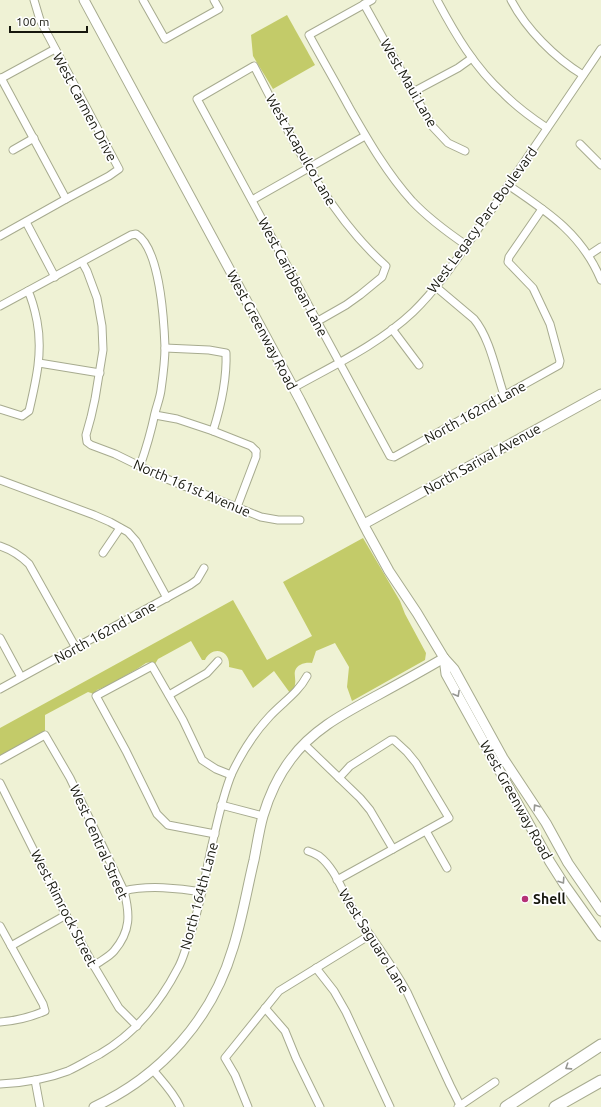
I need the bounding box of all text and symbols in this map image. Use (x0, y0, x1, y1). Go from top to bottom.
scale bar (10, 8, 87, 34)
text: 100 m (16, 15, 49, 28)
street label: West Maui Lane (377, 36, 441, 130)
street label: West Carmen Drive (50, 50, 120, 164)
street label: West Acapulco Lane (263, 92, 339, 208)
street label: West Legacy Parc Boulevard (424, 144, 540, 296)
street label: West Caribbean Lane (255, 215, 331, 339)
street label: West Greenway Road (224, 267, 300, 393)
street label: North 162nd Lane (422, 378, 528, 446)
street label: North Sarival Avenue (421, 420, 543, 498)
street label: North 161st Avenue (131, 456, 253, 520)
street label: North 162nd Lane (52, 598, 158, 666)
one-way arrow (452, 690, 459, 698)
street label: West Greenway Road (477, 738, 555, 862)
street label: West Central Street (67, 782, 132, 902)
one-way arrow (534, 804, 541, 811)
street label: North 164th Lane (177, 840, 221, 952)
street label: West Rimrock Street (28, 847, 101, 969)
one-way arrow (557, 877, 565, 884)
street label: West Saguaro Lane (335, 886, 413, 996)
place label: Shell (533, 891, 566, 907)
marker: Shell (520, 894, 530, 904)
one-way arrow (565, 1062, 572, 1069)

